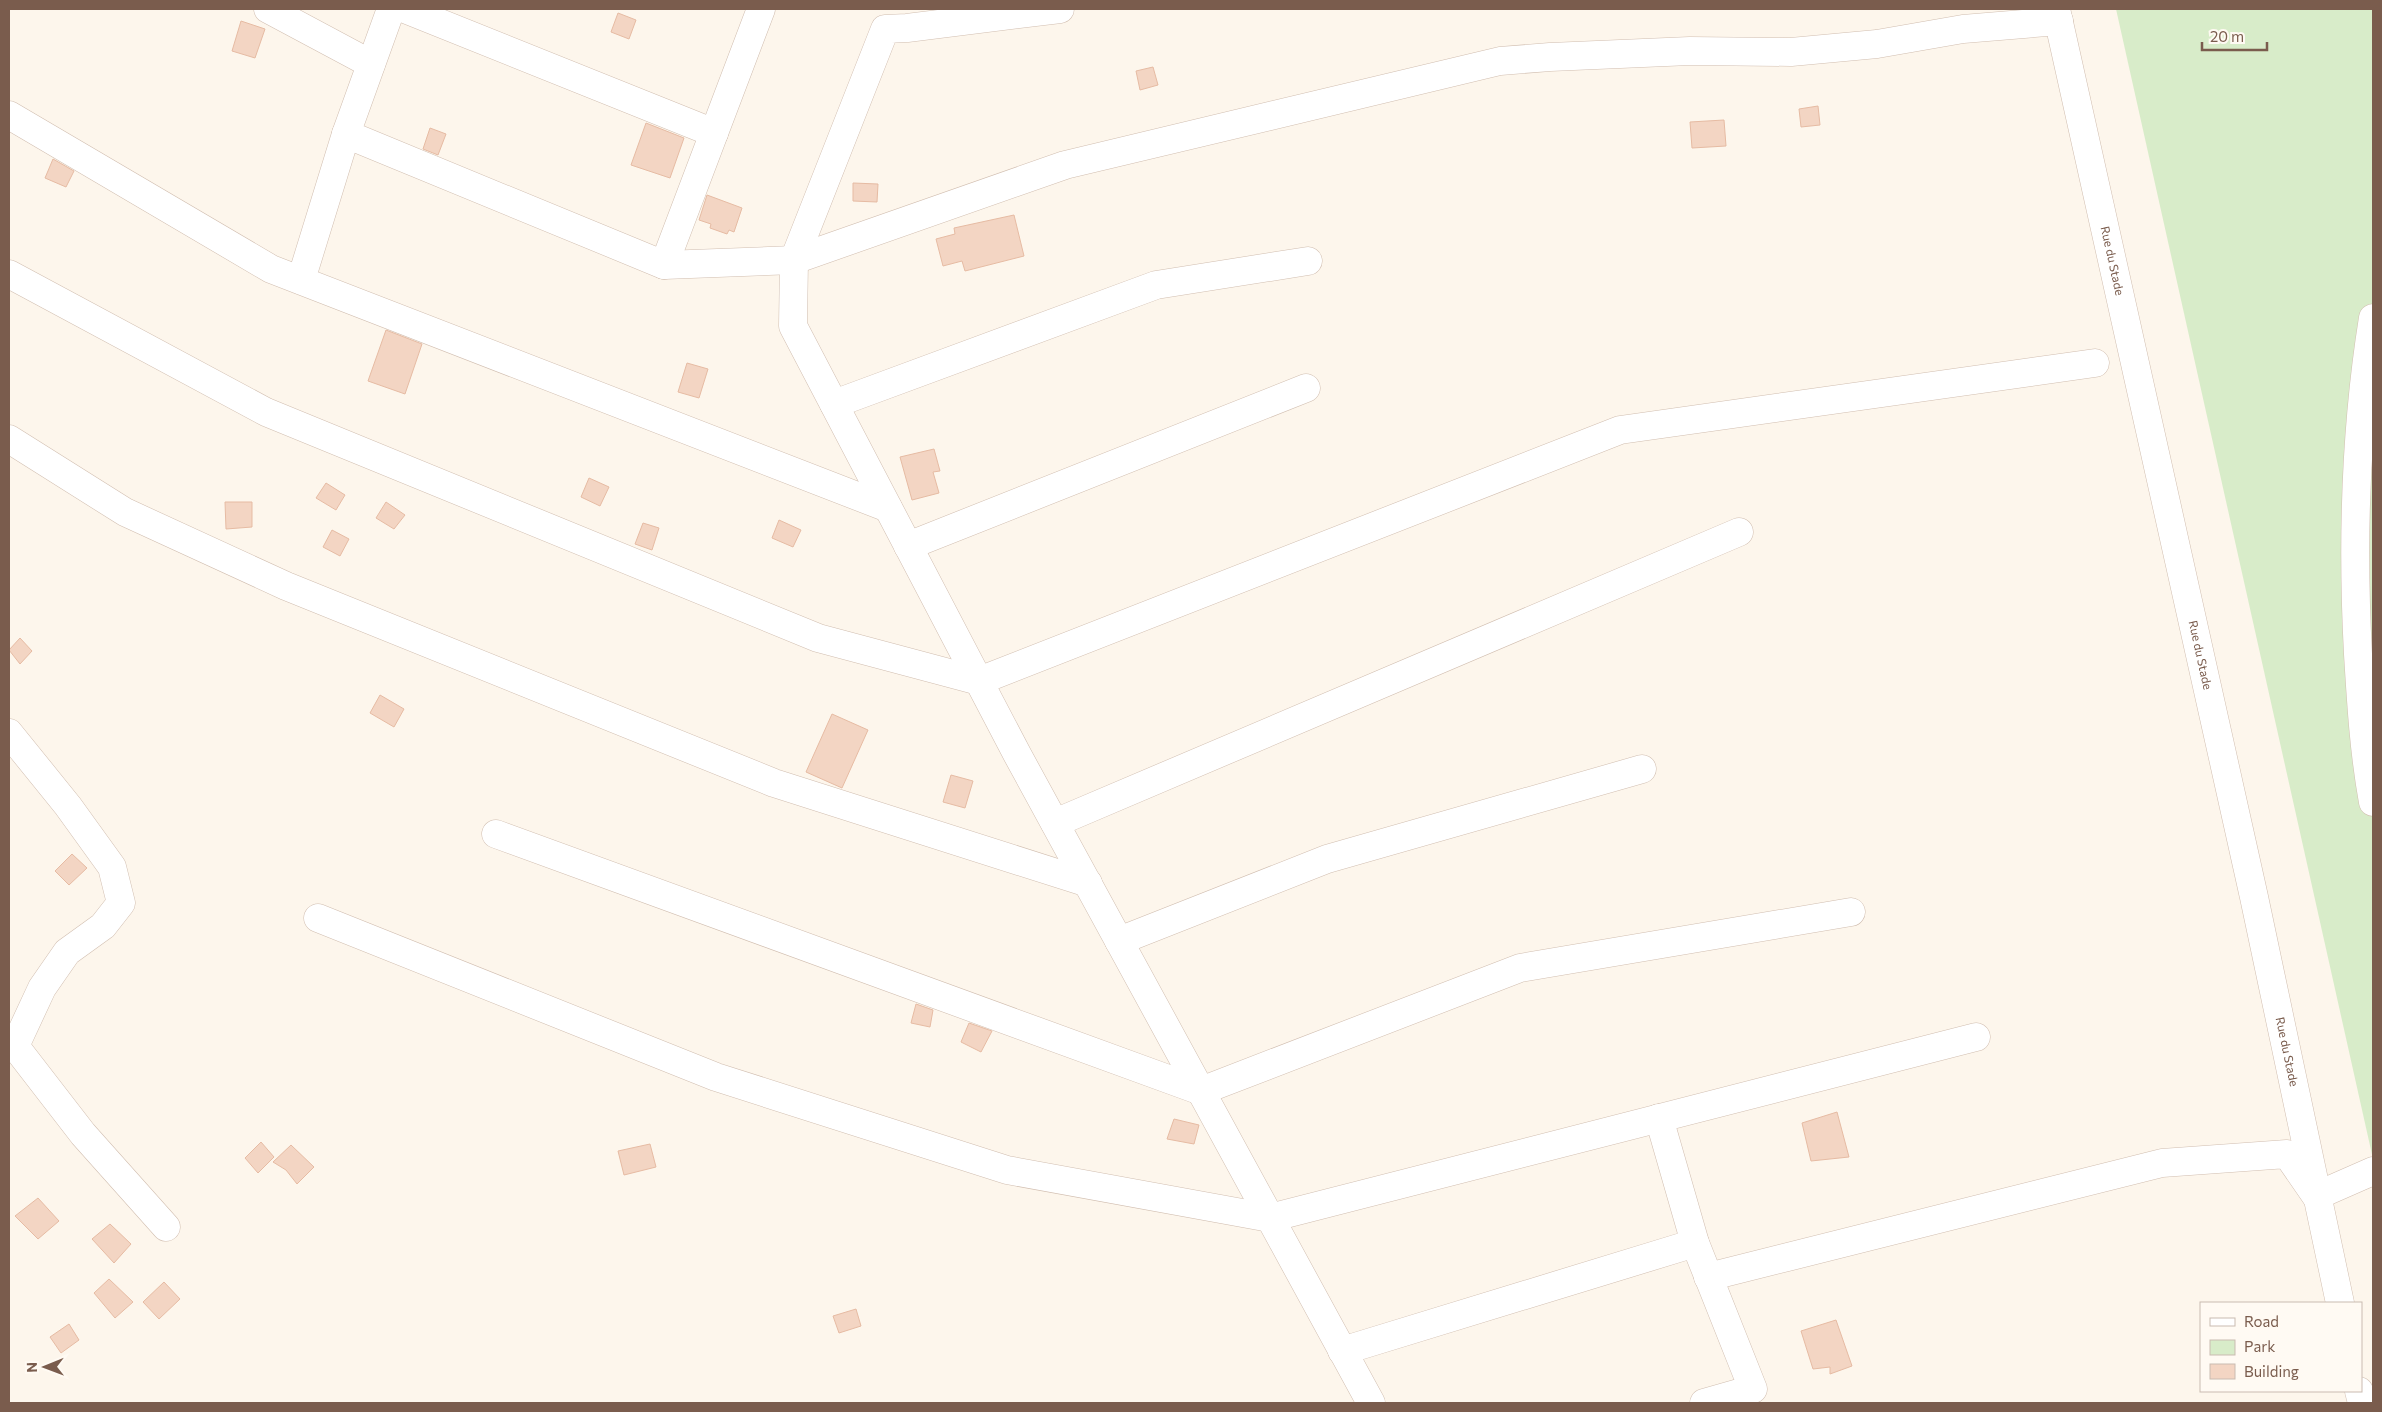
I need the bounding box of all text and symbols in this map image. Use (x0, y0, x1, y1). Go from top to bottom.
scale bar (2202, 20, 2267, 52)
text: 20 m (2210, 27, 2244, 45)
street label: Rue du Stade (2099, 225, 2128, 297)
street label: Rue du Stade (2187, 619, 2216, 691)
street label: Rue du Stade (2274, 1016, 2302, 1088)
legend (2200, 1302, 2362, 1392)
text: Road (2244, 1312, 2279, 1330)
text: Park (2244, 1337, 2275, 1355)
north arrow (20, 1342, 70, 1392)
text: N (23, 1362, 40, 1373)
text: Building (2244, 1362, 2299, 1380)

